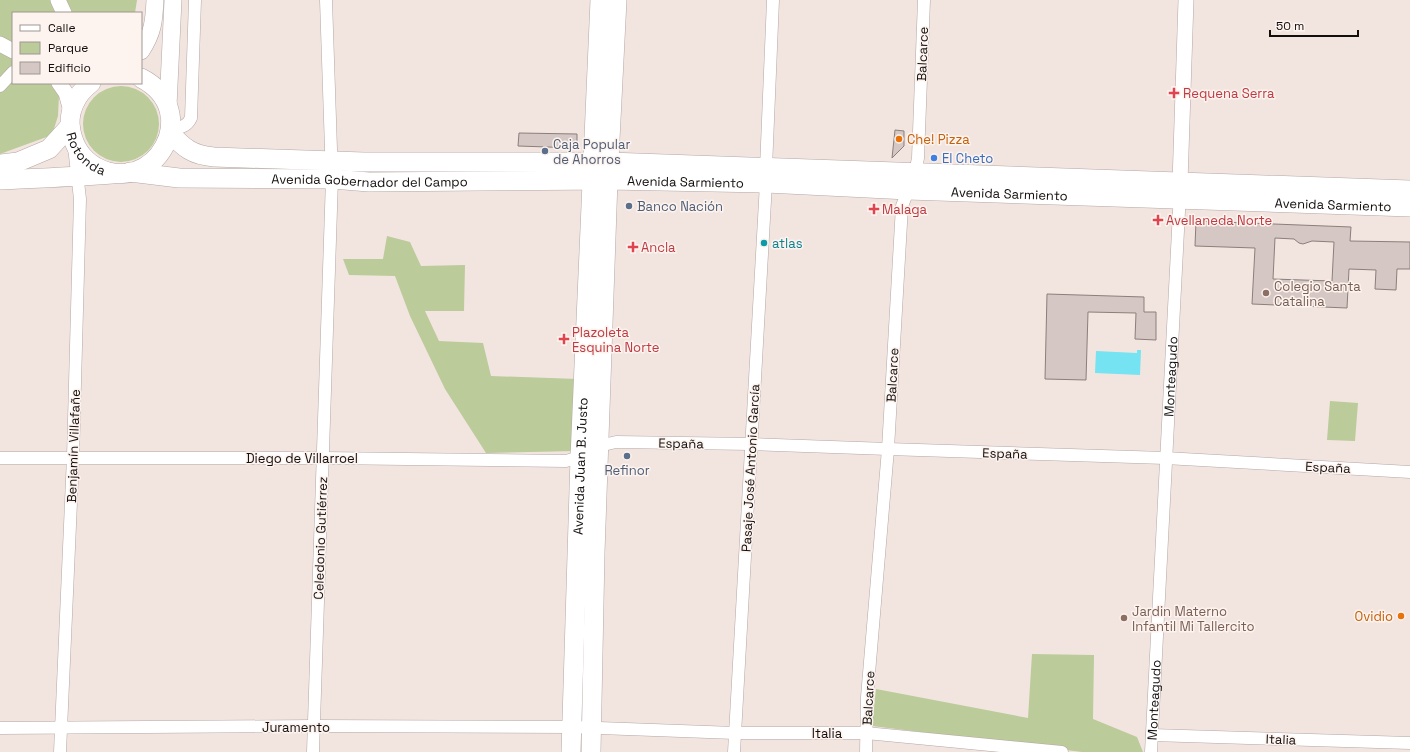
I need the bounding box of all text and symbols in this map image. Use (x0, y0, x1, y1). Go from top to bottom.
legend (12, 12, 142, 84)
scale bar (1270, 12, 1358, 38)
text: 50 m (1276, 18, 1304, 34)
text: Calle (48, 20, 76, 36)
street label: Balcarce (913, 26, 932, 82)
text: Parque (48, 40, 88, 56)
text: Edificio (48, 60, 91, 76)
place label: Requena Serra (1183, 85, 1275, 102)
marker: Requena Serra (1168, 87, 1180, 99)
street label: Rotonda (62, 130, 109, 180)
place label: Che! Pizza (907, 131, 970, 148)
marker: Che! Pizza (894, 134, 904, 144)
place label: Caja Popular de Ahorros (553, 136, 630, 168)
marker: Caja Popular de Ahorros (540, 146, 550, 156)
place label: El Cheto (942, 150, 993, 167)
marker: El Cheto (929, 153, 939, 163)
street label: Avenida Gobernador del Campo (271, 171, 468, 191)
street label: Avenida Sarmiento (627, 172, 744, 192)
street label: Avenida Sarmiento (951, 183, 1068, 204)
street label: Avenida Sarmiento (1274, 194, 1392, 215)
place label: Banco Nación (637, 198, 723, 215)
marker: Banco Nación (624, 201, 634, 211)
place label: Malaga (882, 201, 928, 218)
marker: Malaga (869, 204, 879, 214)
place label: Avellaneda Norte (1166, 212, 1272, 229)
marker: Avellaneda Norte (1153, 215, 1163, 225)
place label: atlas (772, 235, 803, 252)
marker: atlas (759, 238, 769, 248)
place label: Ancla (641, 239, 676, 256)
marker: Ancla (628, 242, 638, 252)
place label: Colegio Santa Catalina (1274, 278, 1361, 310)
marker: Colegio Santa Catalina (1261, 288, 1271, 298)
place label: Plazoleta Esquina Norte (572, 324, 659, 356)
marker: Plazoleta Esquina Norte (559, 334, 569, 344)
street label: Monteagudo (1160, 336, 1182, 417)
street label: Balcarce (883, 347, 902, 403)
street label: Pasaje José Antonio García (738, 383, 763, 552)
street label: Benjamín Villafañe (63, 389, 84, 503)
street label: Avenida Juan B. Justo (570, 397, 592, 535)
street label: España (658, 435, 704, 452)
street label: España (982, 444, 1029, 463)
street label: Diego de Villarroel (246, 450, 358, 467)
marker: Refinor (622, 451, 632, 461)
street label: España (1305, 458, 1352, 477)
place label: Refinor (604, 462, 650, 479)
street label: Celedonio Gutiérrez (310, 476, 331, 600)
place label: Jardin Materno Infantil Mi Tallercito (1132, 603, 1254, 635)
place label: Ovidio (1355, 608, 1393, 625)
marker: Ovidio (1396, 611, 1406, 621)
marker: Jardin Materno Infantil Mi Tallercito (1119, 613, 1129, 623)
street label: Monteagudo (1144, 659, 1165, 741)
street label: Balcarce (859, 670, 878, 726)
street label: Juramento (262, 719, 330, 736)
street label: Italia (812, 725, 843, 742)
street label: Italia (1265, 730, 1297, 749)

